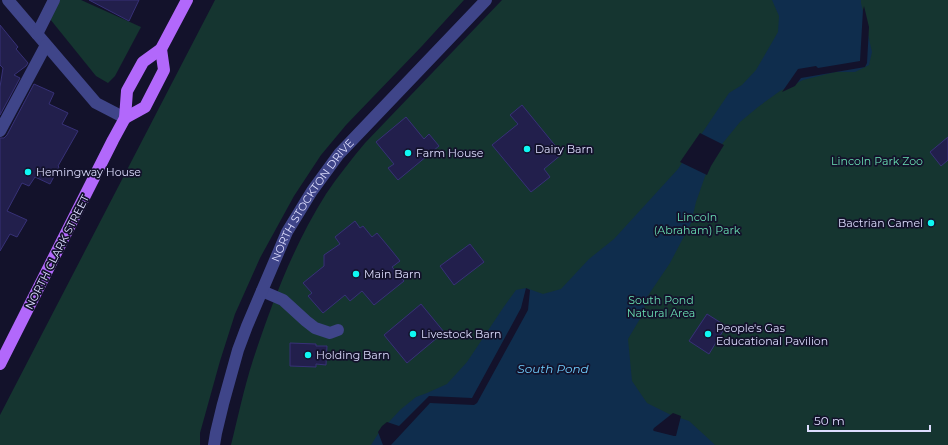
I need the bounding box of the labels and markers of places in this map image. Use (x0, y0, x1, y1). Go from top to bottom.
place label: Dairy Barn (535, 142, 593, 156)
marker: Dairy Barn (522, 144, 532, 154)
place label: Farm House (416, 146, 484, 160)
marker: Farm House (403, 148, 413, 158)
place label: Hemingway House (36, 165, 141, 179)
marker: Hemingway House (23, 167, 33, 177)
place label: Bactrian Camel (838, 216, 923, 230)
marker: Bactrian Camel (926, 218, 936, 228)
place label: Main Barn (364, 267, 421, 281)
marker: Main Barn (351, 269, 361, 279)
place label: People's Gas Educational Pavilion (716, 321, 828, 348)
place label: Livestock Barn (421, 327, 502, 341)
marker: Livestock Barn (408, 329, 418, 339)
marker: People's Gas Educational Pavilion (703, 329, 713, 339)
place label: Holding Barn (316, 348, 390, 362)
marker: Holding Barn (303, 350, 313, 360)

